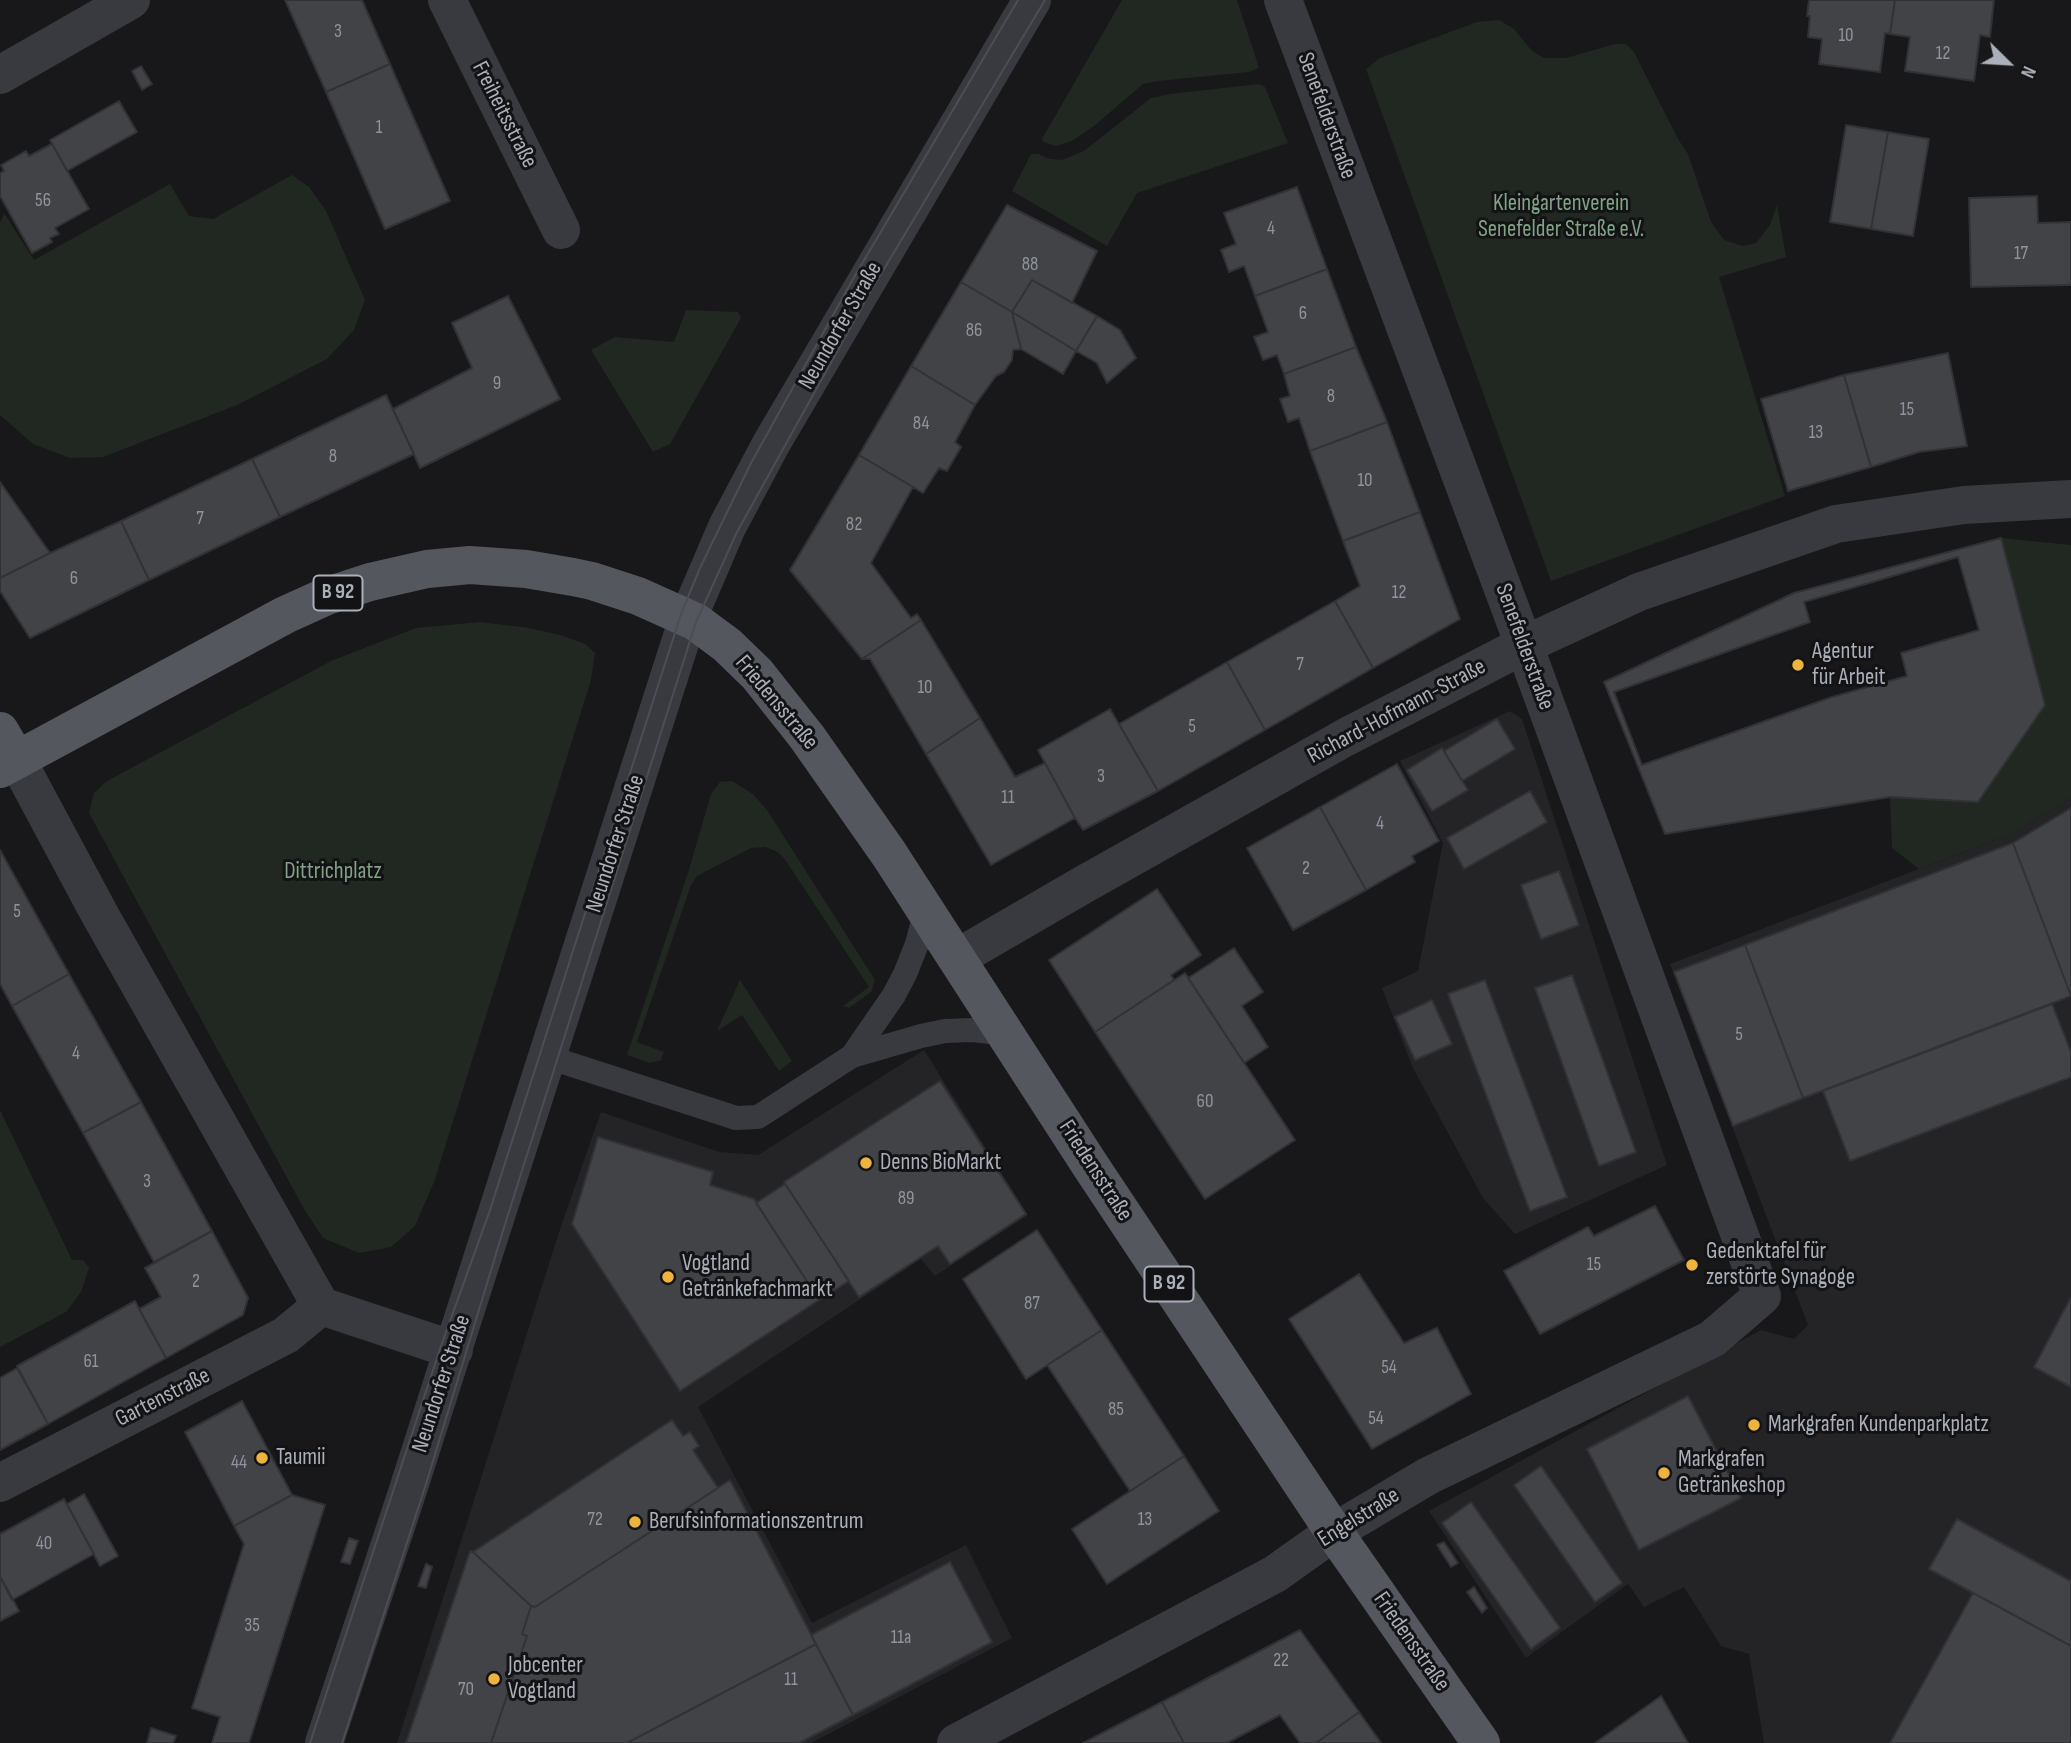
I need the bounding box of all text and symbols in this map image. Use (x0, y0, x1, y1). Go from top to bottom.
house number: 3 (334, 21, 342, 43)
house number: 10 (1838, 25, 1854, 47)
north arrow (1973, 28, 2043, 98)
house number: 12 (1936, 43, 1950, 65)
street label: Senefelderstraße (1290, 49, 1362, 183)
street label: Freiheitsstraße (465, 57, 543, 173)
text: N (2015, 62, 2040, 81)
house number: 1 (376, 117, 382, 139)
house number: 56 (35, 190, 51, 212)
park label: Kleingartenverein Senefelder Straße e.V. (1478, 190, 1644, 244)
house number: 4 (1267, 218, 1275, 240)
house number: 17 (2014, 243, 2028, 265)
house number: 88 (1022, 254, 1038, 276)
street label: Neundorfer Straße (793, 257, 889, 395)
house number: 6 (1299, 303, 1307, 325)
house number: 86 (966, 320, 982, 342)
house number: 9 (493, 373, 501, 395)
house number: 8 (1327, 386, 1335, 408)
house number: 15 (1900, 399, 1914, 421)
house number: 84 (913, 413, 929, 435)
house number: 13 (1809, 422, 1823, 444)
house number: 8 (329, 446, 337, 468)
house number: 10 (1357, 470, 1373, 492)
house number: 7 (196, 508, 204, 530)
house number: 82 (846, 514, 862, 536)
house number: 6 (70, 568, 78, 590)
road number: B 92 (314, 576, 362, 610)
street label: Senefelderstraße (1488, 580, 1560, 714)
house number: 12 (1392, 582, 1406, 604)
place label: Agentur für Arbeit (1812, 638, 1885, 692)
street label: Friedensstraße (729, 650, 823, 756)
street label: Richard-Hofmann-Straße (1303, 653, 1491, 771)
house number: 7 (1296, 654, 1304, 676)
marker: Agentur für Arbeit (1790, 657, 1806, 673)
house number: 10 (917, 677, 933, 699)
house number: 5 (1188, 716, 1196, 738)
house number: 3 (1097, 766, 1105, 788)
street label: Neundorfer Straße (581, 772, 651, 916)
house number: 11 (1001, 787, 1015, 809)
house number: 4 (1376, 813, 1384, 835)
park label: Dittrichplatz (284, 858, 382, 886)
house number: 2 (1302, 858, 1310, 880)
house number: 5 (13, 901, 21, 923)
house number: 5 (1735, 1024, 1743, 1046)
house number: 4 (72, 1043, 80, 1065)
house number: 60 (1197, 1091, 1213, 1113)
street label: Friedensstraße (1052, 1115, 1138, 1227)
place label: Denns BioMarkt (880, 1149, 1001, 1177)
marker: Denns BioMarkt (858, 1155, 874, 1171)
house number: 3 (143, 1171, 151, 1193)
house number: 89 (898, 1188, 914, 1210)
place label: Gedenktafel für zerstörte Synagoge (1706, 1238, 1855, 1292)
place label: Vogtland Getränkefachmarkt (682, 1250, 833, 1304)
house number: 15 (1587, 1254, 1601, 1276)
marker: Gedenktafel für zerstörte Synagoge (1684, 1257, 1700, 1273)
road number: B 92 (1144, 1266, 1194, 1302)
marker: Vogtland Getränkefachmarkt (660, 1269, 676, 1285)
house number: 2 (192, 1271, 200, 1293)
house number: 87 (1024, 1293, 1040, 1315)
street label: Neundorfer Straße (407, 1312, 477, 1456)
house number: 61 (84, 1351, 98, 1373)
house number: 54 (1381, 1357, 1397, 1379)
street label: Gartenstraße (111, 1362, 215, 1434)
house number: 85 (1108, 1399, 1124, 1421)
house number: 54 (1368, 1408, 1384, 1430)
place label: Markgrafen Kundenparkplatz (1768, 1411, 1989, 1439)
marker: Markgrafen Kundenparkplatz (1746, 1417, 1762, 1433)
place label: Taumii (276, 1444, 326, 1472)
place label: Markgrafen Getränkeshop (1678, 1446, 1785, 1500)
marker: Taumii (254, 1450, 270, 1466)
house number: 44 (231, 1452, 247, 1474)
marker: Markgrafen Getränkeshop (1656, 1465, 1672, 1481)
street label: Engelstraße (1313, 1482, 1405, 1554)
place label: Berufsinformationszentrum (649, 1508, 863, 1536)
house number: 72 (587, 1509, 603, 1531)
house number: 13 (1138, 1509, 1152, 1531)
marker: Berufsinformationszentrum (627, 1514, 643, 1530)
house number: 40 (36, 1533, 52, 1555)
street label: Friedensstraße (1367, 1587, 1455, 1697)
house number: 35 (244, 1615, 260, 1637)
house number: 11a (891, 1627, 911, 1649)
house number: 22 (1273, 1650, 1289, 1672)
place label: Jobcenter Vogtland (508, 1652, 583, 1706)
house number: 11 (784, 1669, 798, 1691)
marker: Jobcenter Vogtland (486, 1671, 502, 1687)
house number: 70 (458, 1679, 474, 1701)

